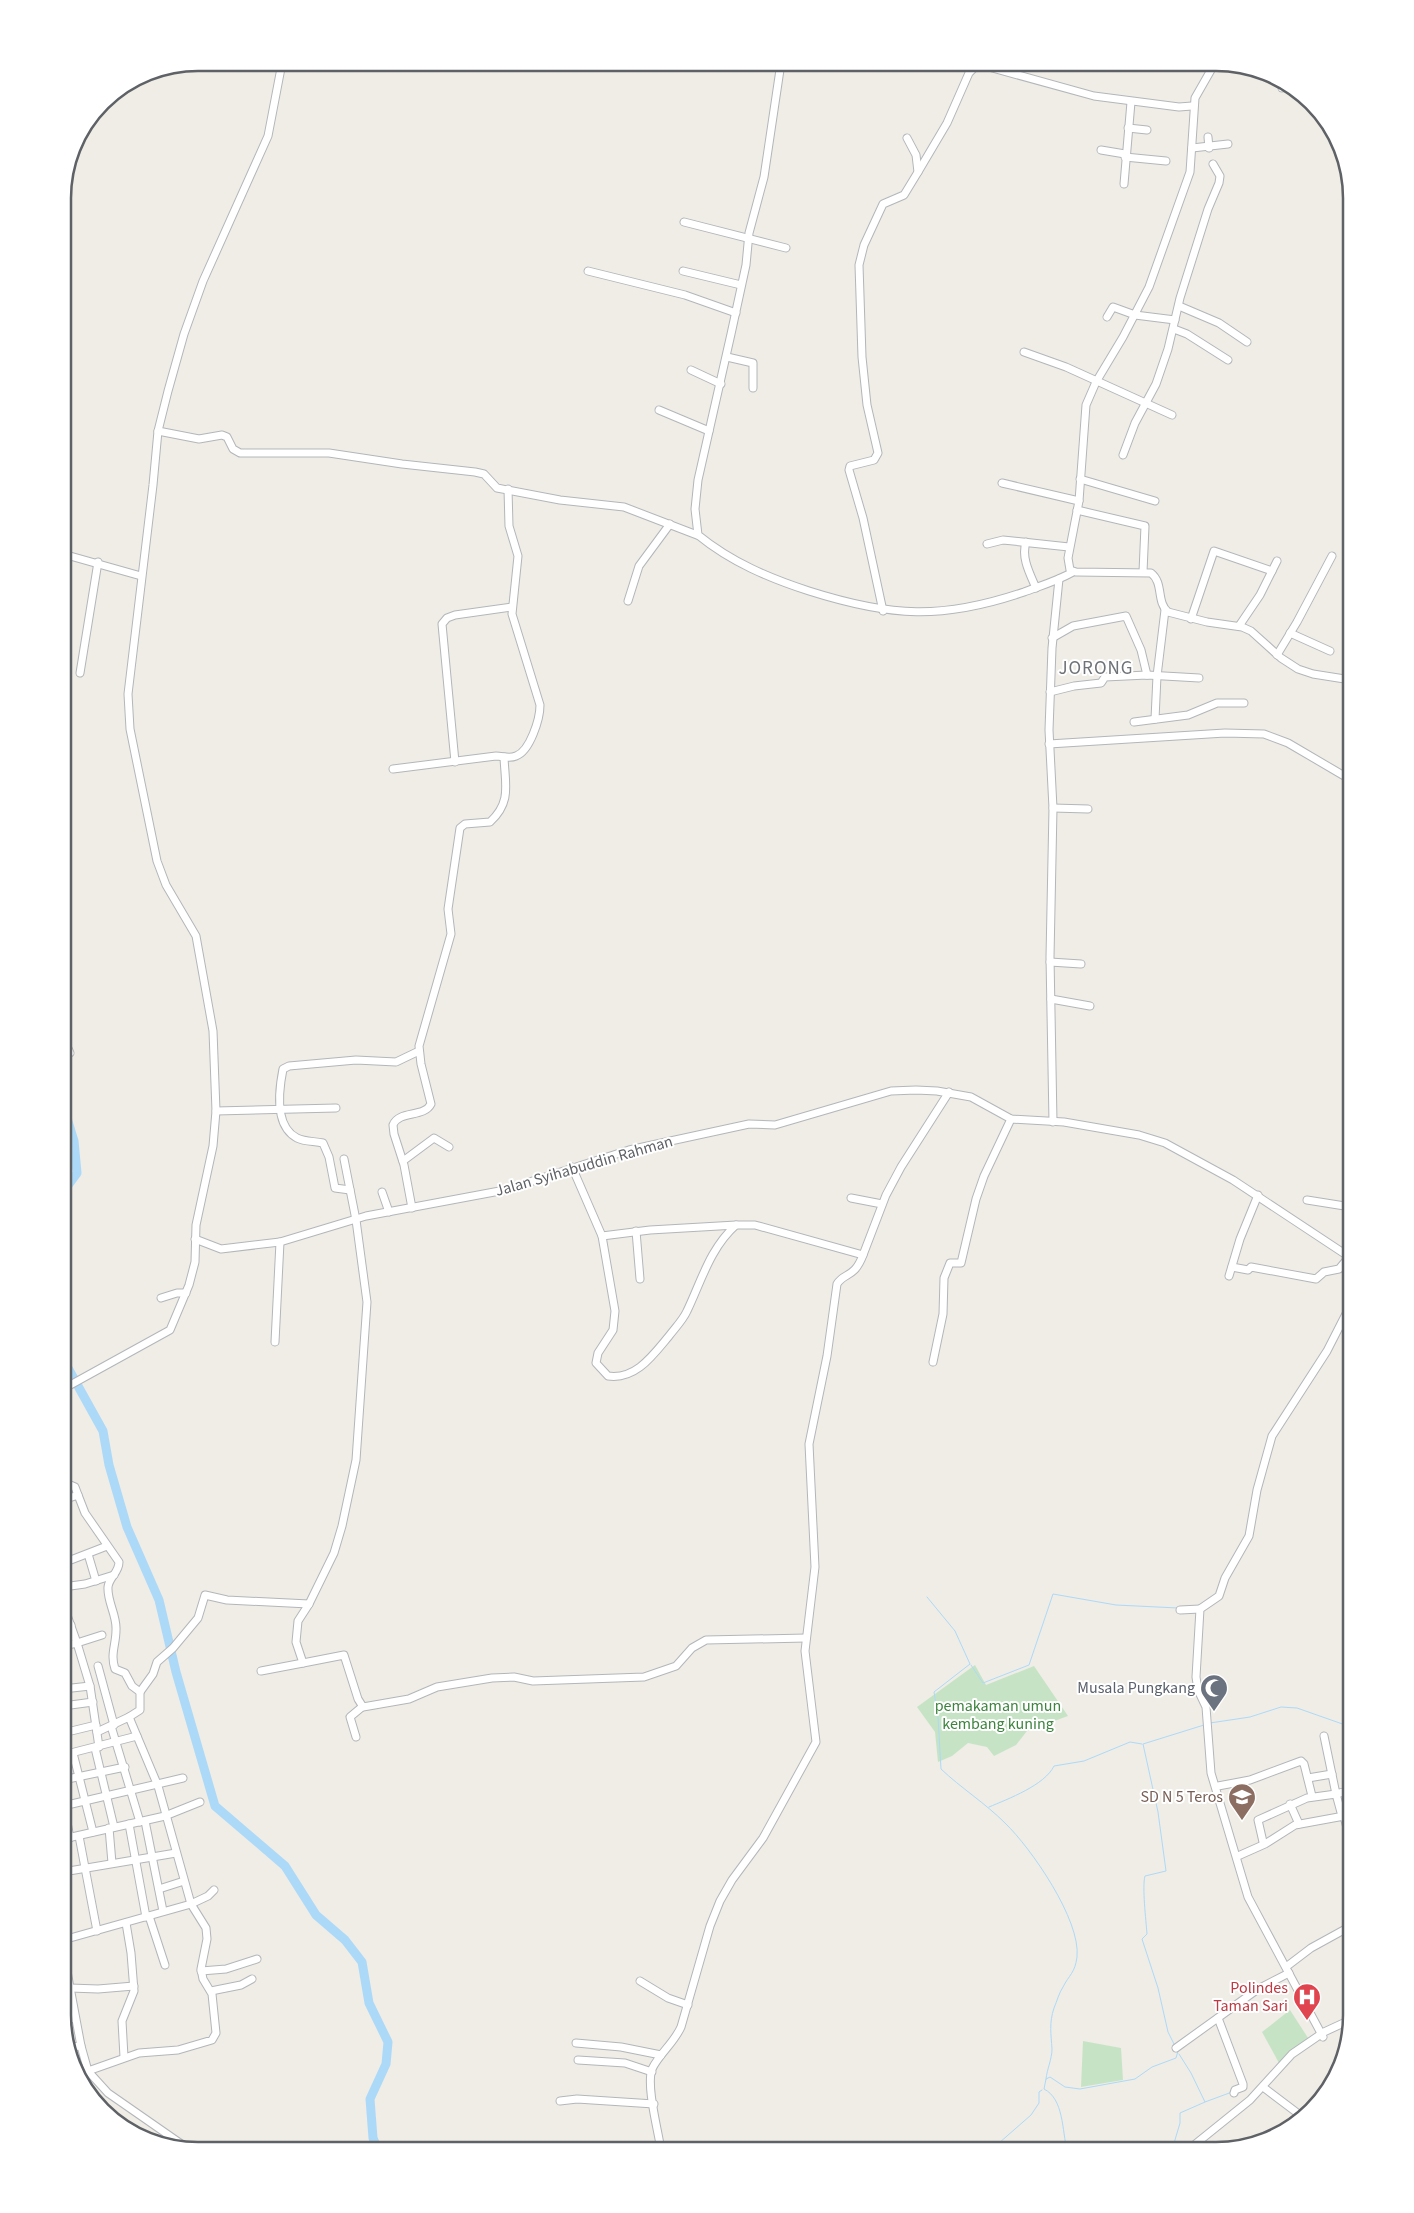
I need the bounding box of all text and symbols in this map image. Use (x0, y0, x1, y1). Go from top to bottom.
district label: JORONG (1058, 655, 1134, 682)
street label: Jalan Syihabuddin Rahman (493, 1130, 675, 1202)
mosque icon: Musala Pungkang (1199, 1673, 1229, 1712)
place label: Musala Pungkang (1077, 1677, 1195, 1699)
park label: pemakaman umun kembang kuning (935, 1695, 1061, 1735)
school or university icon: SD N 5 Teros (1227, 1782, 1257, 1821)
place label: SD N 5 Teros (1141, 1786, 1223, 1808)
place label: Polindes Taman Sari (1213, 1977, 1288, 2017)
hospital icon: Polindes Taman Sari (1292, 1982, 1322, 2021)

